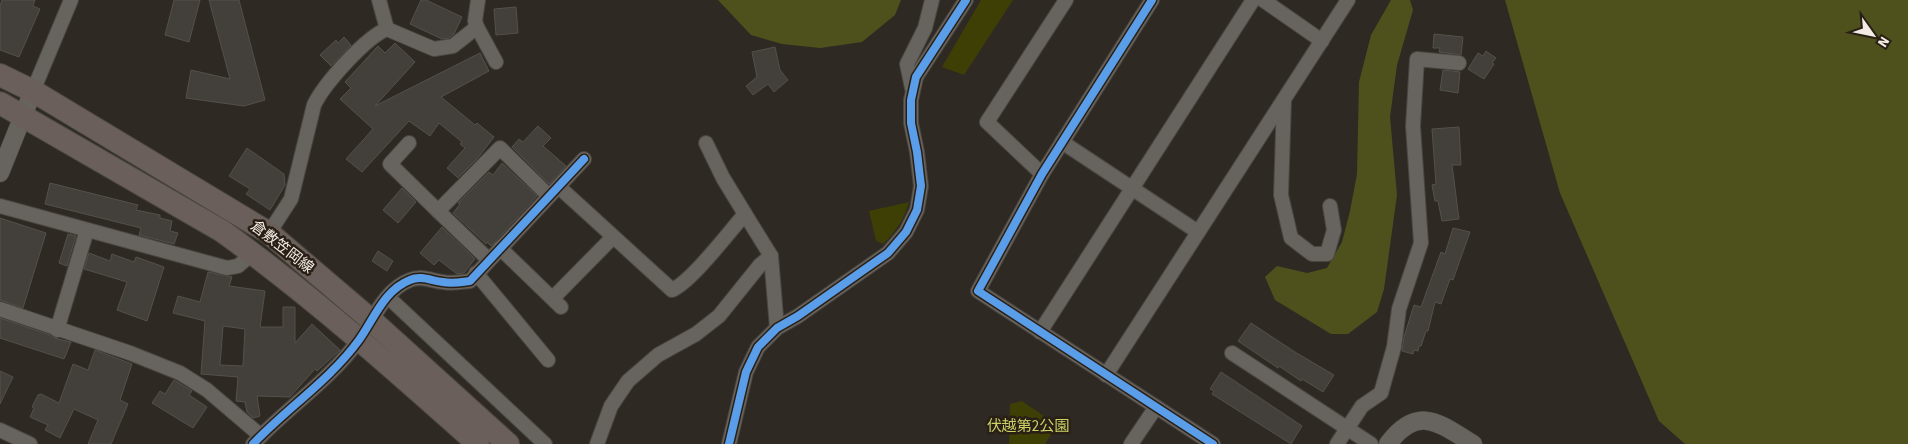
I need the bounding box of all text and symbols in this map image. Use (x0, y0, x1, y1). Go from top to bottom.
north arrow (1848, 10, 1898, 60)
text: N (1872, 32, 1894, 51)
street label: 倉敷笠岡線 (246, 216, 318, 278)
park label: 伏越第2公園 (987, 416, 1069, 437)

